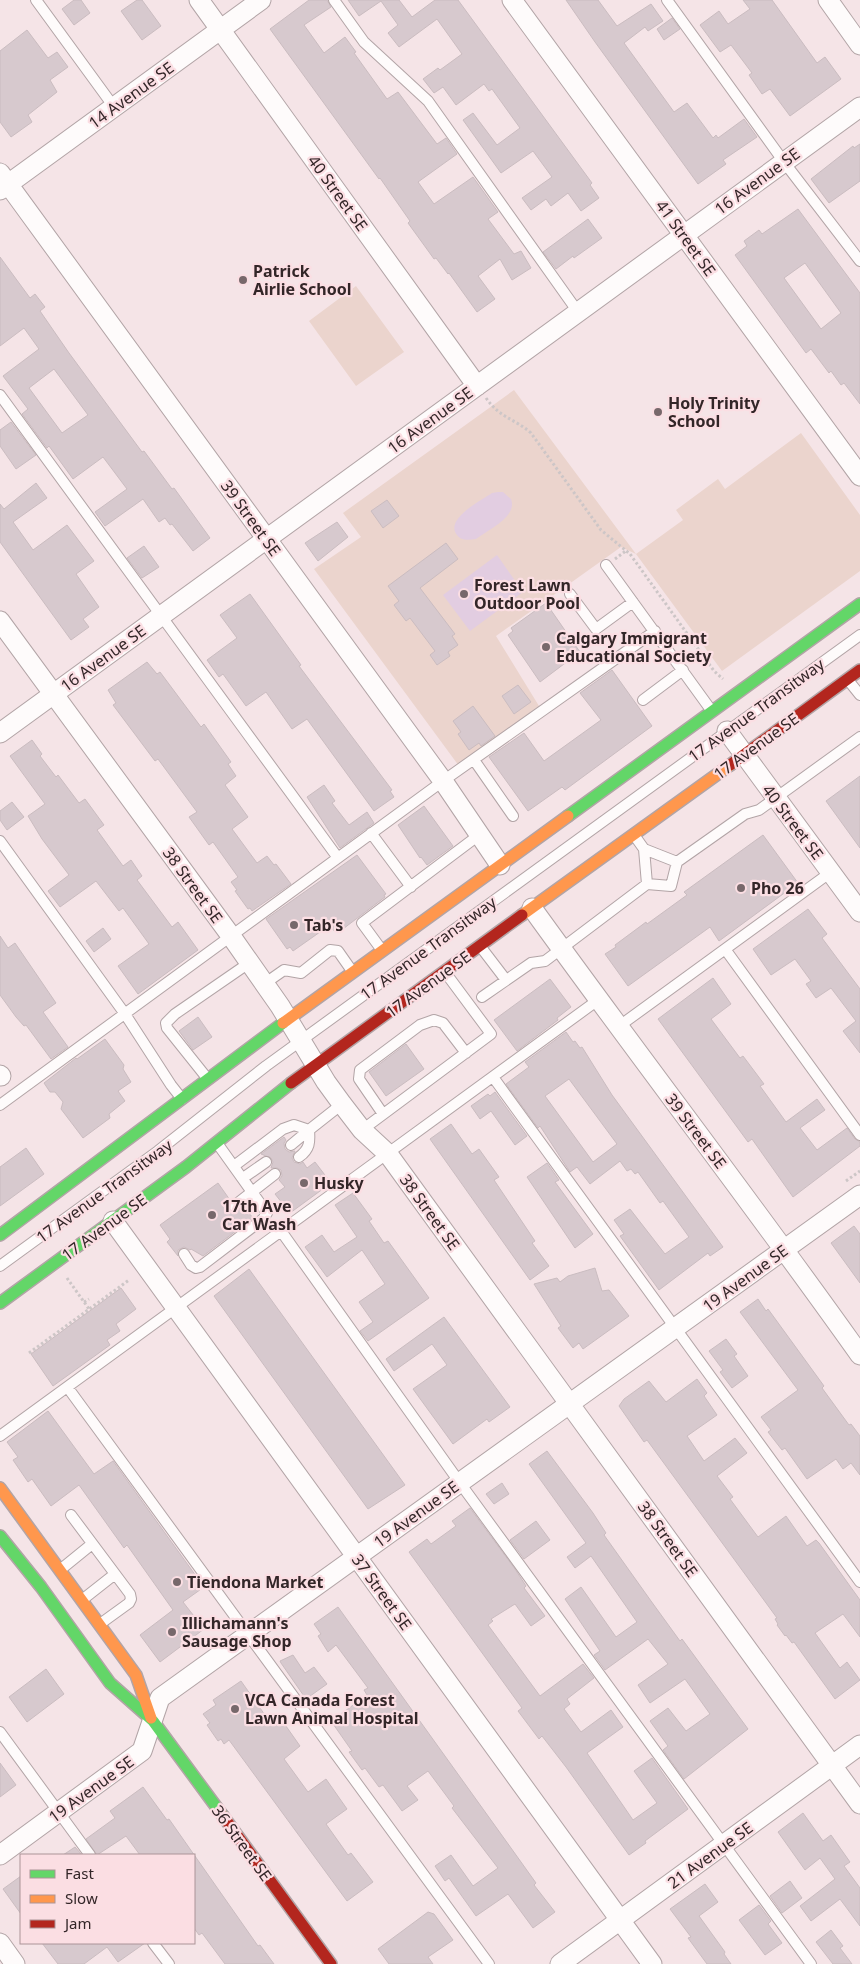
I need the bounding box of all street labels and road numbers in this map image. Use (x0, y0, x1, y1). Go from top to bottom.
street label: 14 Avenue SE (84, 57, 178, 133)
street label: 16 Avenue SE (710, 143, 804, 219)
street label: 40 Street SE (303, 151, 373, 235)
street label: 41 Street SE (651, 196, 721, 280)
street label: 16 Avenue SE (383, 382, 477, 458)
street label: 39 Street SE (216, 476, 286, 560)
street label: 16 Avenue SE (56, 620, 150, 696)
street label: 17 Avenue Transitway (683, 653, 829, 767)
street label: 17 Avenue SE (709, 708, 803, 784)
street label: 40 Street SE (757, 780, 829, 864)
street label: 38 Street SE (158, 843, 228, 927)
street label: 17 Avenue Transitway (355, 891, 501, 1005)
street label: 17 Avenue SE (381, 946, 475, 1022)
street label: 39 Street SE (660, 1089, 732, 1173)
street label: 17 Avenue Transitway (31, 1134, 177, 1248)
street label: 38 Street SE (395, 1170, 465, 1254)
street label: 17 Avenue SE (57, 1189, 151, 1265)
street label: 19 Avenue SE (698, 1240, 792, 1316)
street label: 19 Avenue SE (369, 1476, 463, 1552)
street label: 38 Street SE (633, 1497, 703, 1581)
street label: 37 Street SE (347, 1550, 417, 1634)
street label: 19 Avenue SE (44, 1751, 138, 1827)
street label: 36 Street SE (207, 1801, 277, 1885)
street label: 21 Avenue SE (663, 1817, 757, 1893)

